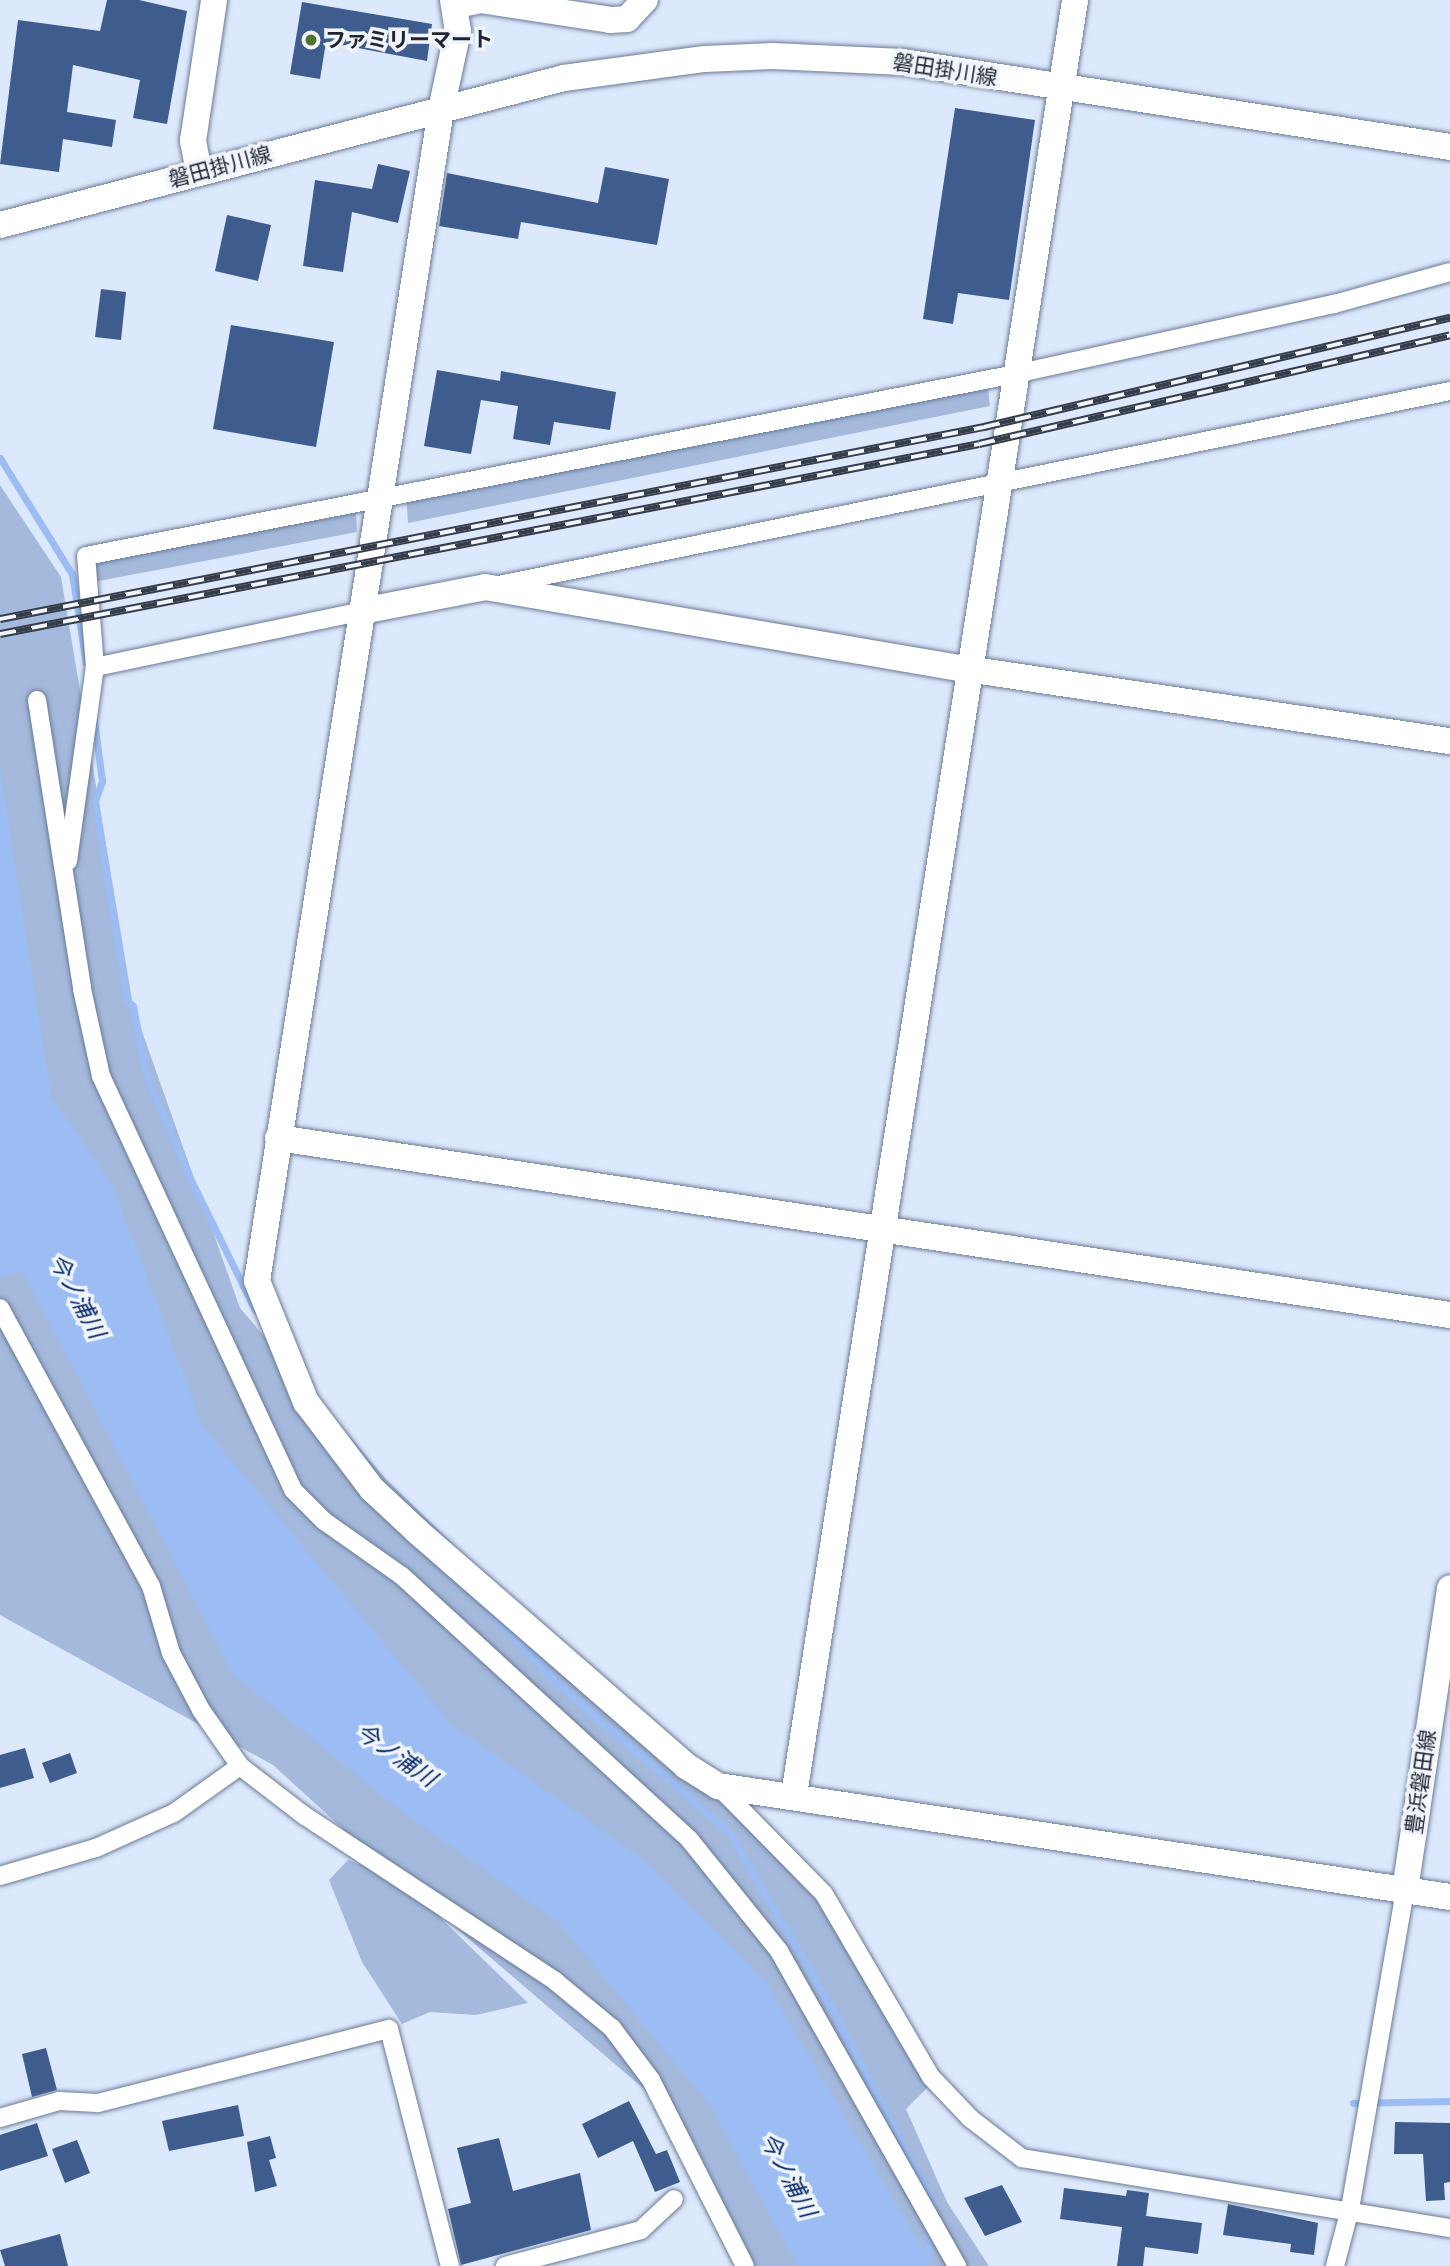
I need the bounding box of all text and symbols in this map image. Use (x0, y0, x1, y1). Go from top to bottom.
place label: ファミリーマート (325, 27, 493, 53)
marker: ファミリーマート (303, 32, 319, 48)
street label: 磐田掛川線 (891, 49, 999, 91)
street label: 磐田掛川線 (166, 141, 274, 193)
water label: 今ノ浦川 (43, 1249, 111, 1343)
water label: 今ノ浦川 (350, 1717, 442, 1793)
street label: 豊浜磐田線 (1401, 1728, 1441, 1836)
water label: 今ノ浦川 (754, 2128, 822, 2222)

